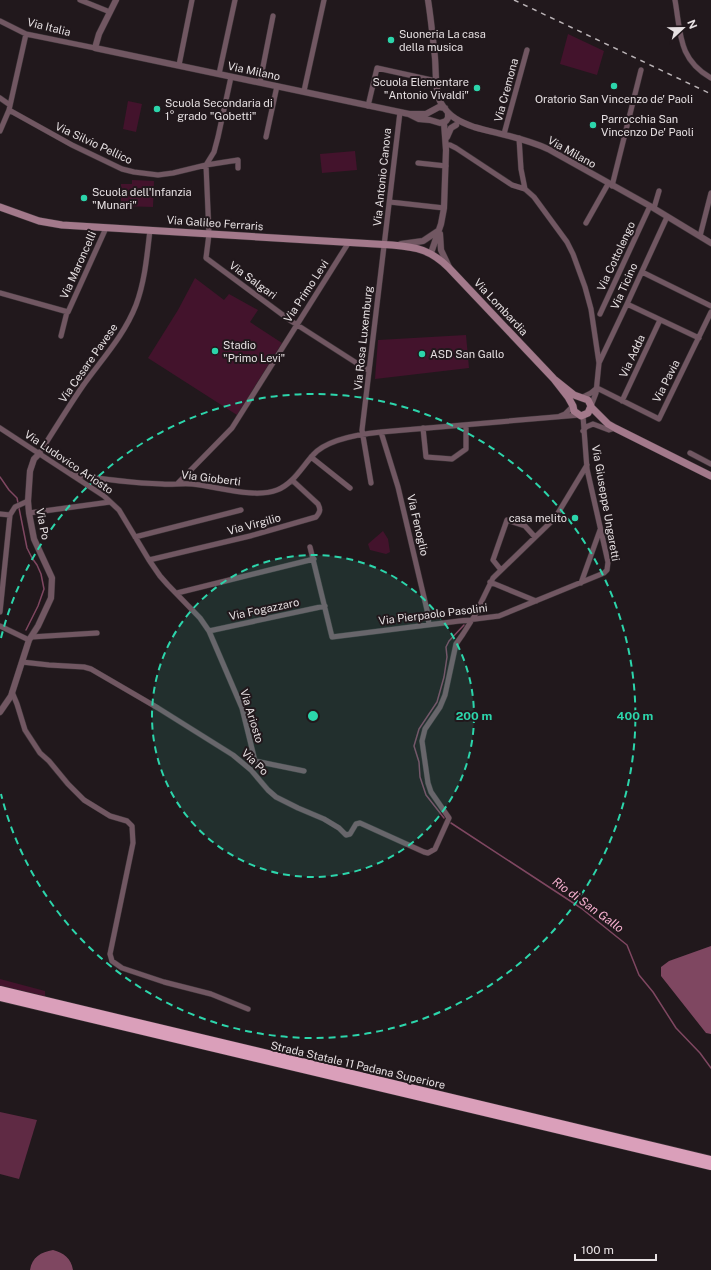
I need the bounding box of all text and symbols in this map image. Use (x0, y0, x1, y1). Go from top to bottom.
north arrow (663, 8, 703, 48)
street label: Via Italia (26, 16, 72, 38)
text: N (685, 18, 699, 30)
place label: Suoneria La casa della musica (399, 28, 486, 53)
marker: Suoneria La casa della musica (386, 35, 396, 45)
street label: Via Cremona (492, 57, 520, 123)
street label: Via Milano (227, 60, 281, 82)
place label: Scuola Elementare "Antonio Vivaldi" (372, 76, 469, 101)
marker: Oratorio San Vincenzo de' Paoli (609, 81, 619, 91)
marker: Scuola Elementare "Antonio Vivaldi" (472, 83, 482, 93)
place label: Oratorio San Vincenzo de' Paoli (535, 93, 693, 105)
place label: Scuola Secondaria di 1° grado "Gobetti" (165, 97, 273, 122)
marker: Scuola Secondaria di 1° grado "Gobetti" (152, 104, 162, 114)
place label: Parrocchia San Vincenzo De' Paoli (601, 113, 694, 138)
street label: Via Silvio Pellico (54, 120, 134, 166)
marker: Parrocchia San Vincenzo De' Paoli (588, 120, 598, 130)
street label: Via Antonio Canova (371, 127, 393, 227)
street label: Via Milano (546, 134, 598, 170)
place label: Scuola dell'Infanzia "Munari" (92, 186, 192, 211)
marker: Scuola dell'Infanzia "Munari" (79, 193, 89, 203)
street label: Via Galileo Ferraris (166, 214, 264, 232)
street label: Via Cottolengo (595, 219, 637, 293)
street label: Via Maroncelli (58, 229, 98, 301)
street label: Via Primo Levi (281, 258, 331, 324)
street label: Via Salgari (227, 259, 279, 301)
street label: Via Ticino (608, 261, 640, 311)
street label: Via Lombardia (472, 276, 530, 338)
street label: Via Rosa Luxemburg (352, 285, 374, 391)
street label: Via Cesare Pavese (56, 321, 120, 405)
street label: Via Adda (617, 333, 647, 379)
place label: Stadio "Primo Levi" (223, 339, 285, 364)
marker: Stadio "Primo Levi" (210, 346, 220, 356)
place label: ASD San Gallo (430, 348, 504, 360)
marker: ASD San Gallo (417, 349, 427, 359)
street label: Via Pavia (650, 358, 682, 404)
street label: Via Ludovico Ariosto (22, 428, 116, 496)
street label: Via Giuseppe Ungaretti (590, 444, 622, 562)
street label: Via Gioberti (181, 468, 241, 488)
street label: Via Fenoglio (405, 493, 431, 557)
street label: Via Po (34, 507, 52, 541)
street label: Via Virgilio (226, 511, 282, 537)
place label: casa melito (509, 512, 567, 524)
marker: casa melito (570, 513, 580, 523)
street label: Via Fogazzaro (228, 596, 300, 622)
street label: Via Pierpaolo Pasolini (378, 601, 488, 627)
street label: Via Ariosto (238, 688, 266, 744)
centre of rings (306, 709, 320, 723)
text: 200 m (456, 709, 492, 723)
text: 400 m (617, 709, 654, 723)
street label: Via Po (239, 747, 271, 777)
water label: Rio di San Gallo (550, 874, 627, 936)
street label: Strada Statale 11 Padana Superiore (269, 1039, 447, 1091)
scale bar (575, 1236, 656, 1262)
text: 100 m (581, 1243, 614, 1257)

